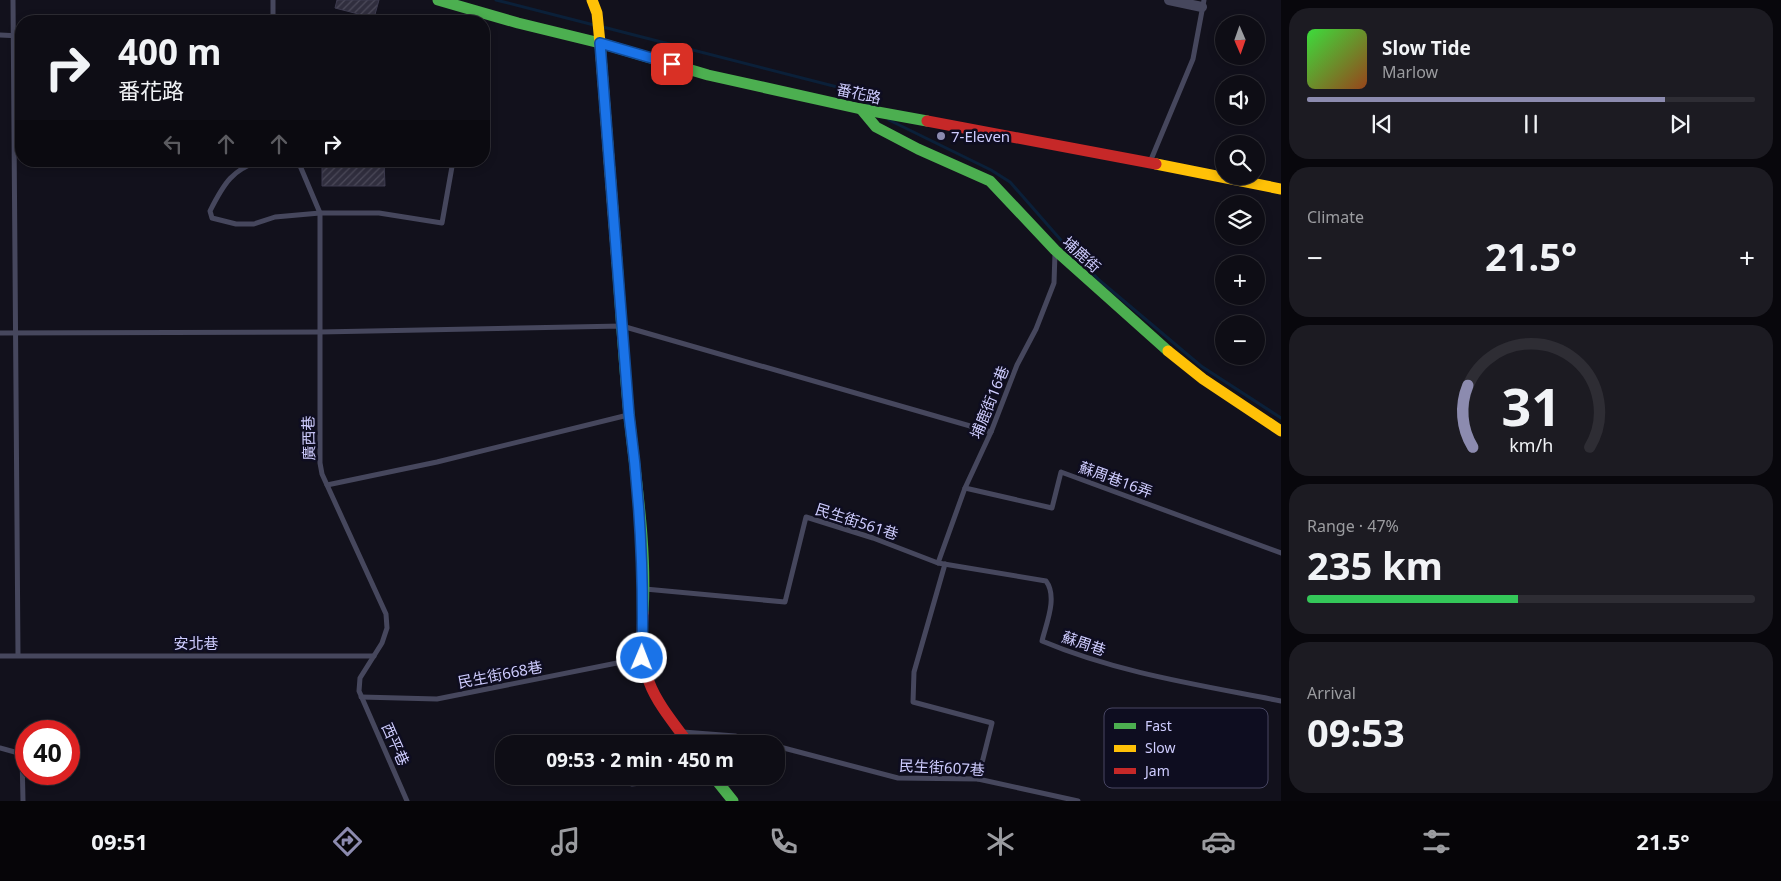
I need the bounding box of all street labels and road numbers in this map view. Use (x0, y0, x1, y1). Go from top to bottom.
street label: 番花路 (835, 79, 883, 107)
street label: 埔鹿街 (1059, 232, 1105, 276)
street label: 埔鹿街16巷 (965, 362, 1013, 442)
street label: 廣西巷 (298, 415, 318, 461)
street label: 蘇周巷16弄 (1076, 456, 1156, 502)
street label: 民生街561巷 (813, 498, 901, 544)
street label: 蘇周巷 (1059, 626, 1109, 660)
street label: 安北巷 (173, 633, 219, 653)
street label: 民生街668巷 (456, 656, 544, 692)
street label: 西平巷 (378, 719, 414, 769)
street label: 民生街607巷 (899, 755, 985, 779)

